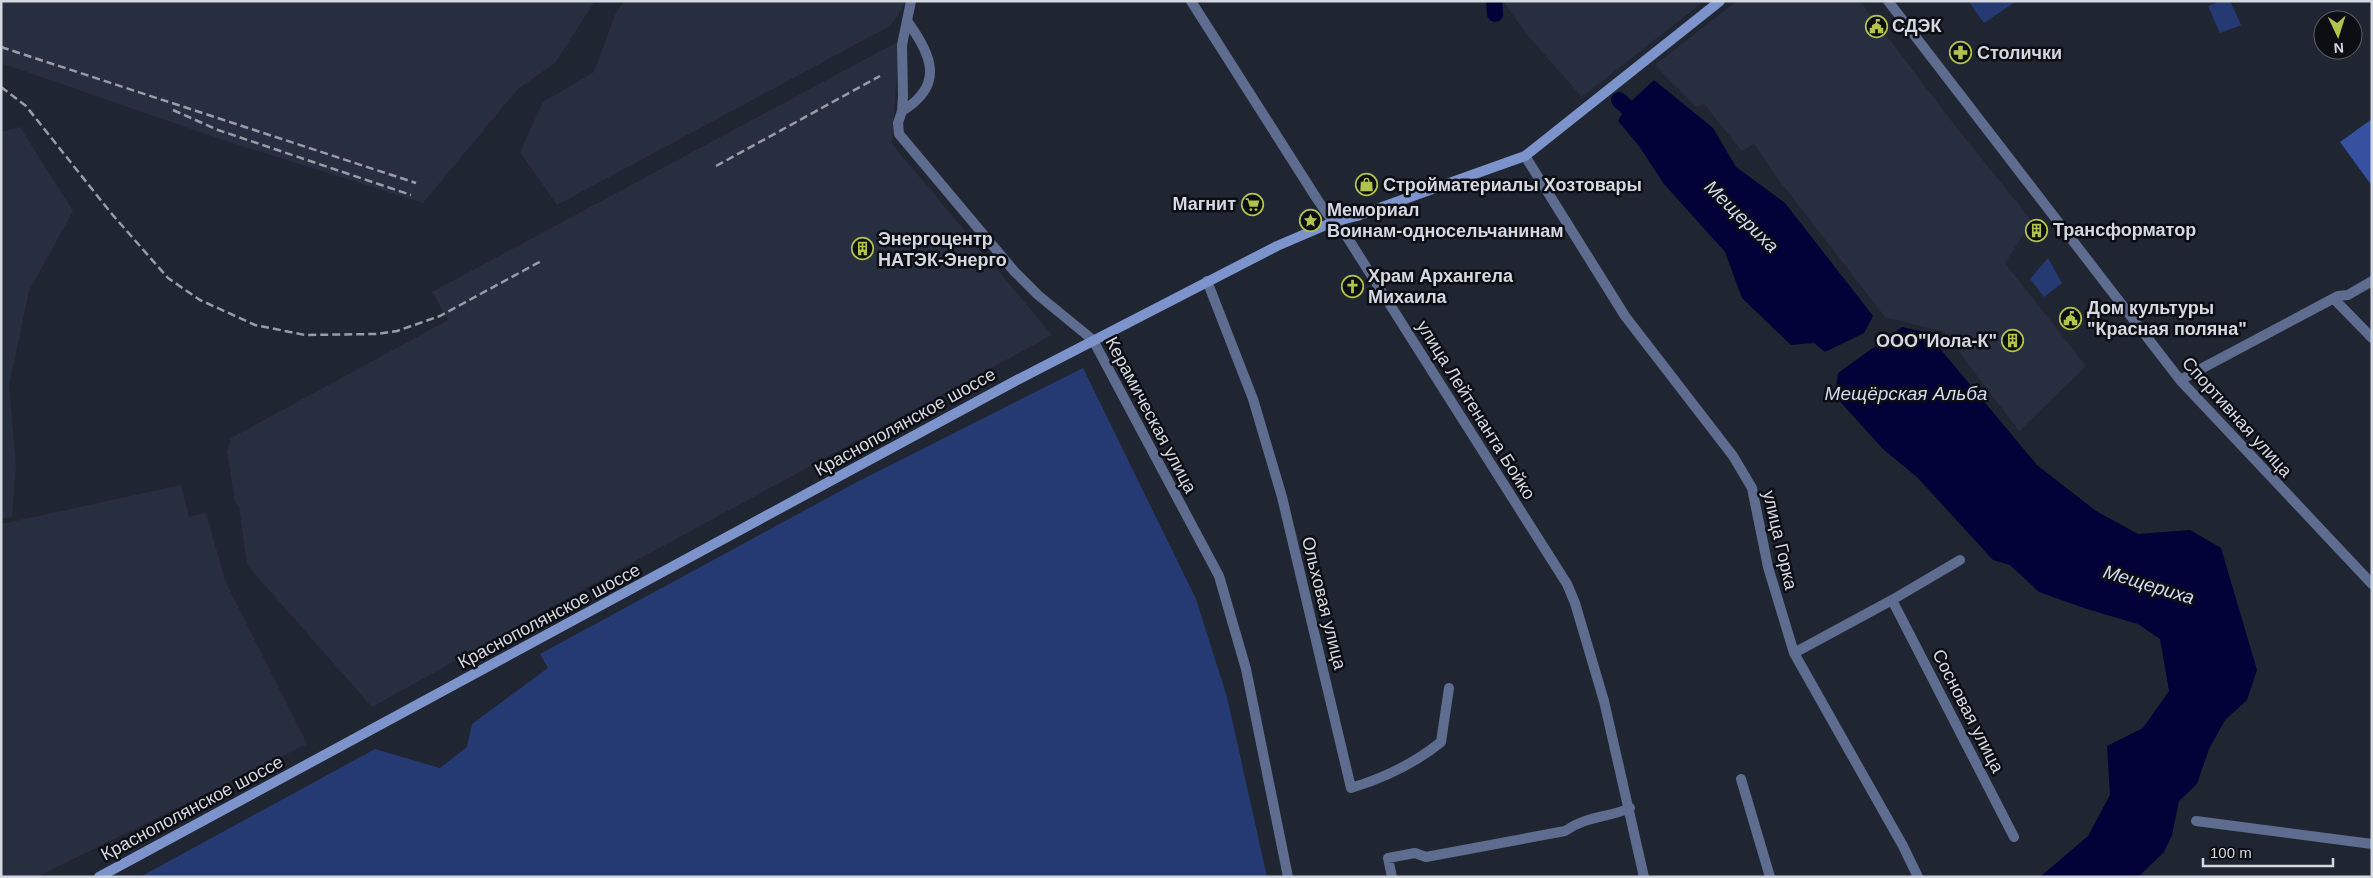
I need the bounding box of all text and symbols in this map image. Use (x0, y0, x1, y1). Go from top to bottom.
north arrow (2313, 10, 2363, 60)
public building icon: СДЭК (1864, 14, 1888, 38)
place label: СДЭК (1892, 16, 1942, 36)
text: N (2333, 40, 2345, 56)
pharmacy icon: Столички (1949, 41, 1973, 65)
place label: Столички (1977, 43, 2062, 63)
shop icon: Стройматериалы Хозтовары (1355, 173, 1379, 197)
place label: Стройматериалы Хозтовары (1383, 175, 1642, 195)
water label: Мещериха (1701, 176, 1783, 257)
supermarket icon: Магнит (1240, 192, 1264, 216)
place label: Магнит (1173, 194, 1236, 214)
place label: Мемориал Воинам-односельчанинам (1327, 200, 1564, 241)
place icon: Мемориал Воинам-односельчанинам (1299, 208, 1323, 232)
building icon: Трансформатор (2025, 218, 2049, 242)
place label: Трансформатор (2053, 220, 2196, 240)
place label: Энергоцентр НАТЭК-Энерго (878, 229, 1007, 270)
building icon: Энергоцентр НАТЭК-Энерго (850, 237, 874, 261)
place label: Храм Архангела Михаила (1368, 266, 1514, 307)
church icon: Храм Архангела Михаила (1340, 274, 1364, 298)
place label: Дом культуры "Красная поляна" (2087, 298, 2247, 339)
public building icon: Дом культуры "Красная поляна" (2059, 306, 2083, 330)
street label: улица Лейтенанта Бойко (1413, 317, 1539, 503)
building icon: ООО"Иола-К" (2001, 329, 2025, 353)
place label: ООО"Иола-К" (1876, 331, 1997, 351)
street label: Керамическая улица (1101, 334, 1201, 497)
street label: Спортивная улица (2178, 353, 2297, 482)
street label: Краснополянское шоссе (811, 364, 999, 480)
water label: Мещёрская Альба (1825, 383, 1987, 404)
street label: улица Горка (1759, 488, 1801, 593)
street label: Ольховая улица (1298, 535, 1350, 672)
street label: Краснополянское шоссе (454, 559, 644, 673)
water label: Мещериха (2101, 561, 2197, 608)
street label: Сосновая улица (1928, 646, 2008, 777)
street label: Краснополянское шоссе (97, 751, 287, 865)
scale bar (2203, 836, 2333, 868)
text: 100 m (2210, 844, 2252, 861)

